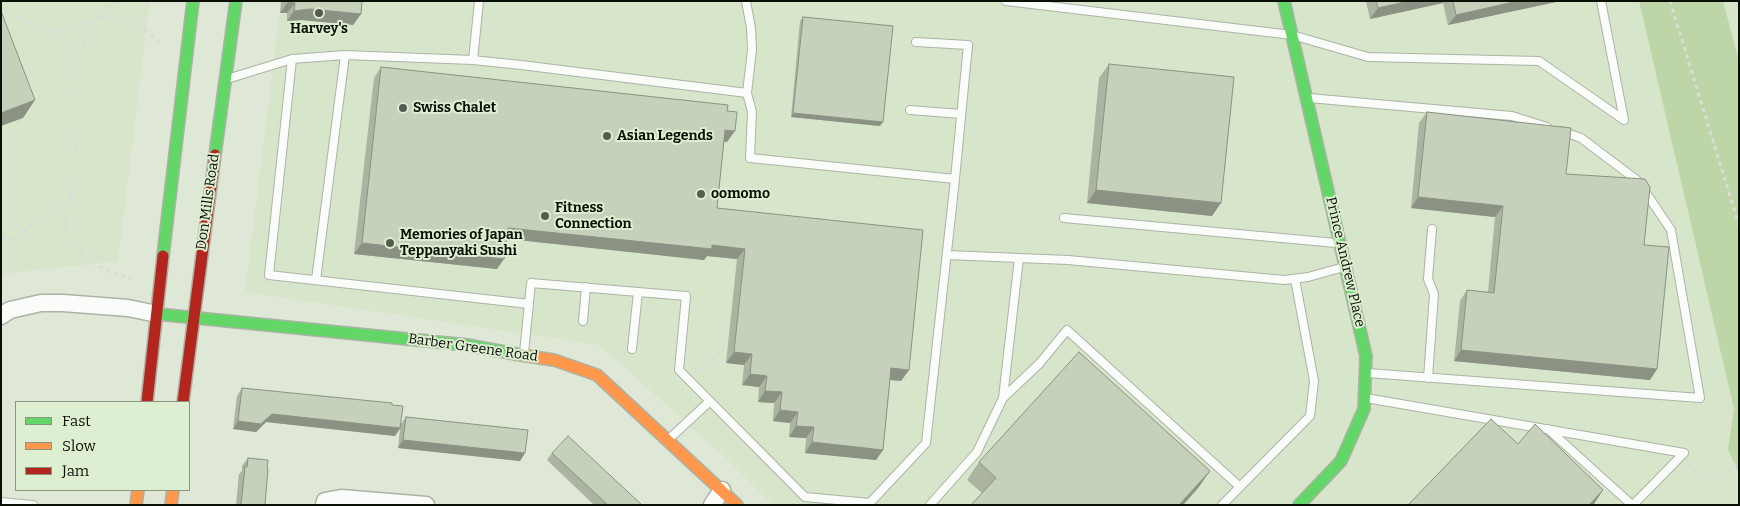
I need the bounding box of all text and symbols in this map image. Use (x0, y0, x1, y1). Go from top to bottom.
marker: Harvey's (313, 7, 325, 19)
place label: Harvey's (290, 21, 348, 37)
place label: Swiss Chalet (413, 100, 496, 116)
marker: Swiss Chalet (397, 102, 409, 114)
place label: Asian Legends (617, 128, 713, 144)
marker: Asian Legends (601, 130, 613, 142)
street label: Don Mills Road (193, 153, 223, 251)
place label: oomomo (711, 186, 770, 202)
marker: oomomo (695, 188, 707, 200)
street label: Prince Andrew Place (1322, 195, 1368, 329)
place label: Fitness Connection (555, 200, 631, 232)
marker: Fitness Connection (539, 210, 551, 222)
place label: Memories of Japan Teppanyaki Sushi (400, 227, 523, 260)
marker: Memories of Japan Teppanyaki Sushi (384, 237, 396, 249)
street label: Barber Greene Road (407, 331, 539, 365)
legend (15, 401, 190, 491)
text: Fast (62, 412, 91, 430)
text: Slow (62, 437, 96, 455)
text: Jam (62, 462, 89, 480)

